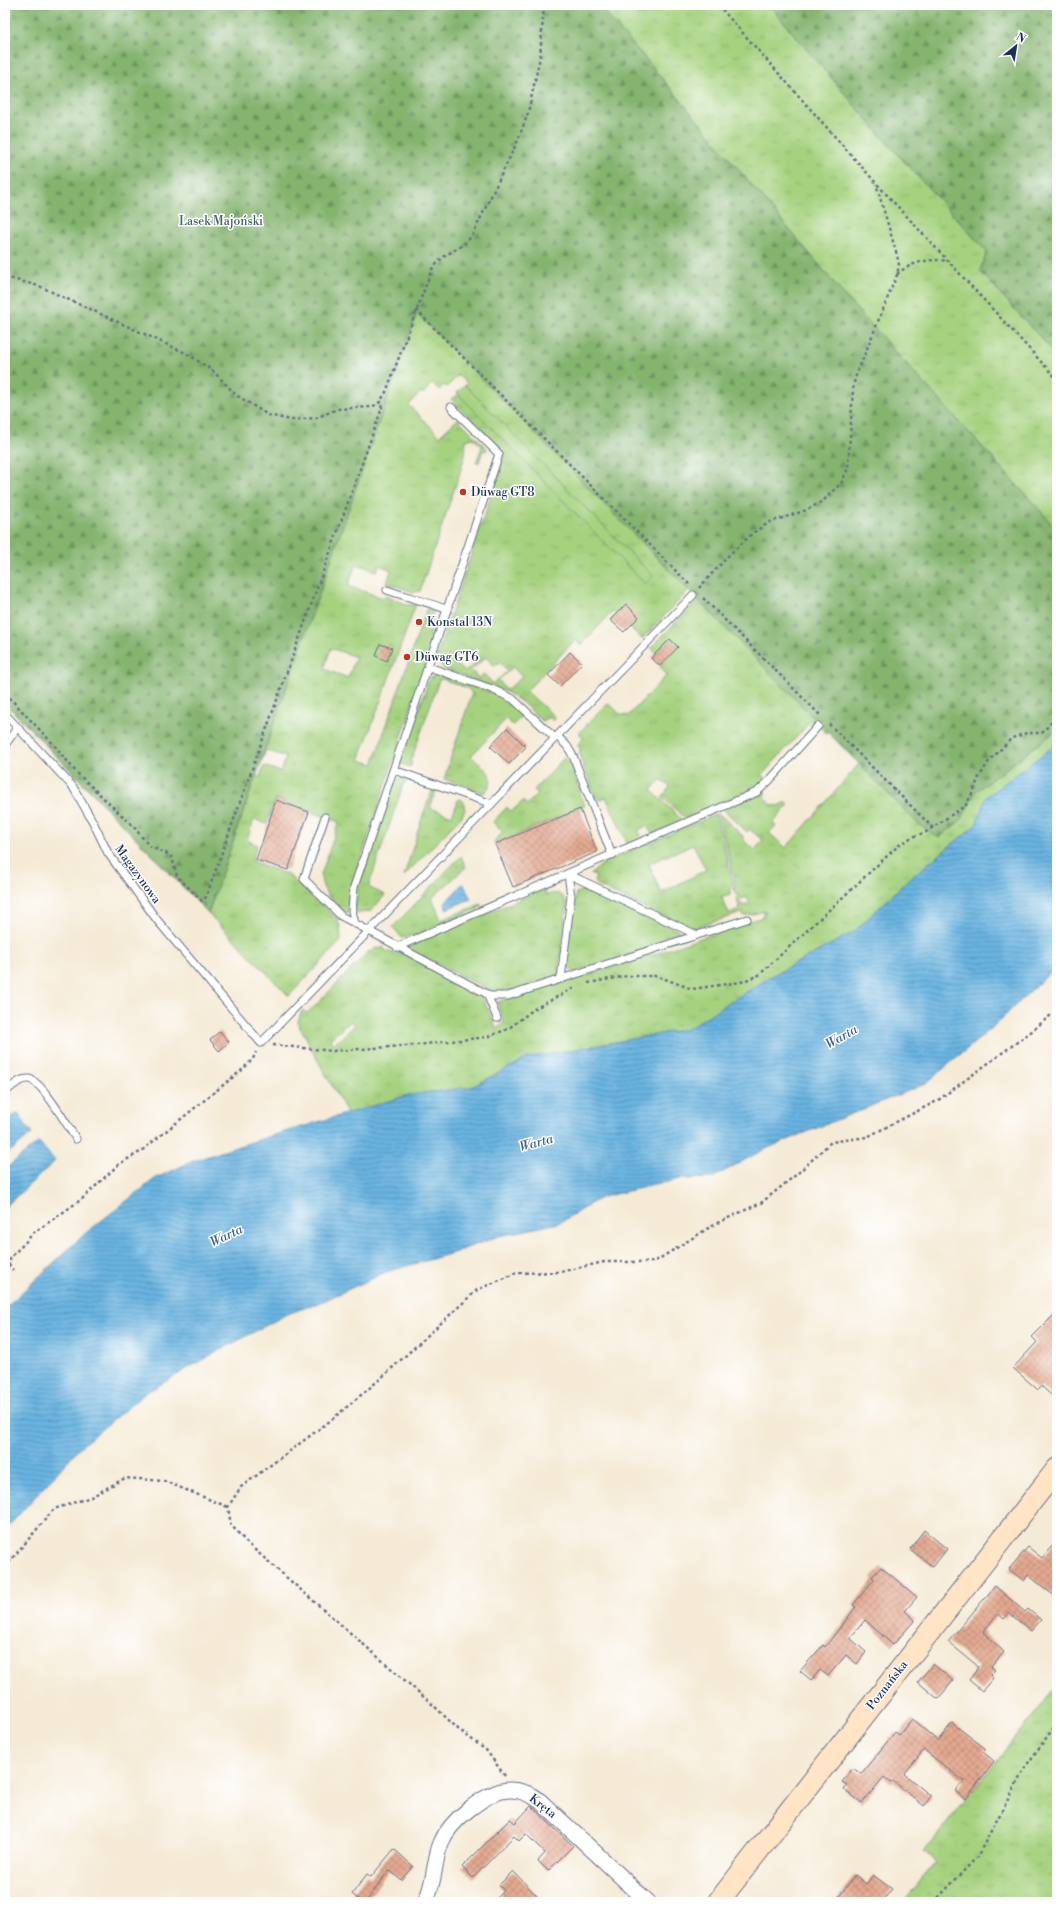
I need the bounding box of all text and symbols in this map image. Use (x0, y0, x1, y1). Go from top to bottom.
north arrow (996, 26, 1036, 66)
text: N (1013, 30, 1028, 47)
park label: Lasek Majoński (179, 214, 263, 229)
place label: Düwag GT8 (471, 485, 535, 500)
marker: Düwag GT8 (458, 487, 468, 497)
place label: Konstal 13N (427, 615, 492, 630)
marker: Konstal 13N (414, 617, 424, 627)
place label: Düwag GT6 (415, 650, 479, 665)
marker: Düwag GT6 (402, 652, 412, 662)
street label: Magazynowa (111, 842, 164, 907)
water label: Warta (823, 1021, 861, 1052)
water label: Warta (518, 1131, 556, 1155)
water label: Warta (208, 1221, 246, 1251)
street label: Poznańska (864, 1657, 912, 1713)
street label: Kręta (526, 1791, 560, 1822)

